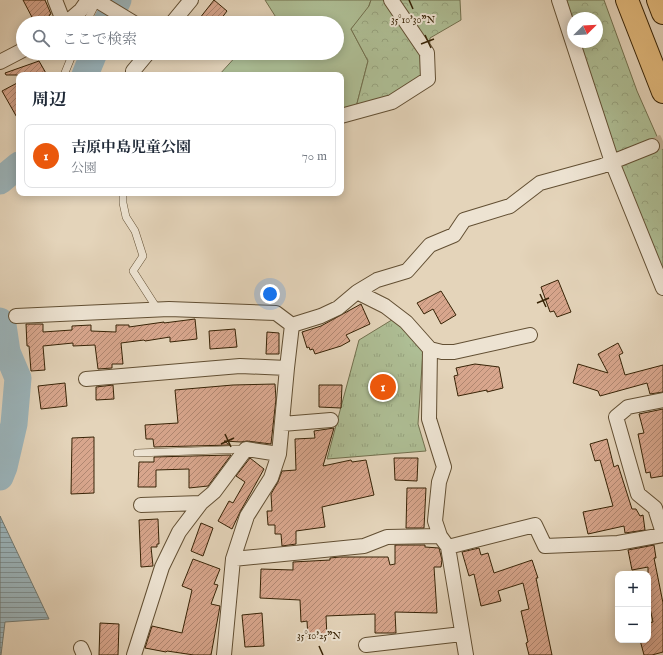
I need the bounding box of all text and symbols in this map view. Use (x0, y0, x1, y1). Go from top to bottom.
north arrow (567, 12, 603, 48)
text: 35°10'30"N (391, 14, 435, 27)
search box (16, 16, 344, 60)
icon: search (30, 27, 52, 49)
text: ここで検索 (62, 30, 137, 49)
text: 周辺 (32, 90, 66, 111)
text: 吉原中島児童公園 (71, 138, 191, 157)
text: 1 (44, 148, 48, 165)
text: 70 m (302, 148, 327, 165)
text: 公園 (71, 160, 97, 177)
your location (260, 284, 280, 304)
pin: 1 (370, 372, 396, 402)
map controls (615, 571, 651, 643)
button: + (615, 571, 651, 607)
button: − (615, 607, 651, 643)
text: 35°10'25"N (297, 630, 341, 643)

